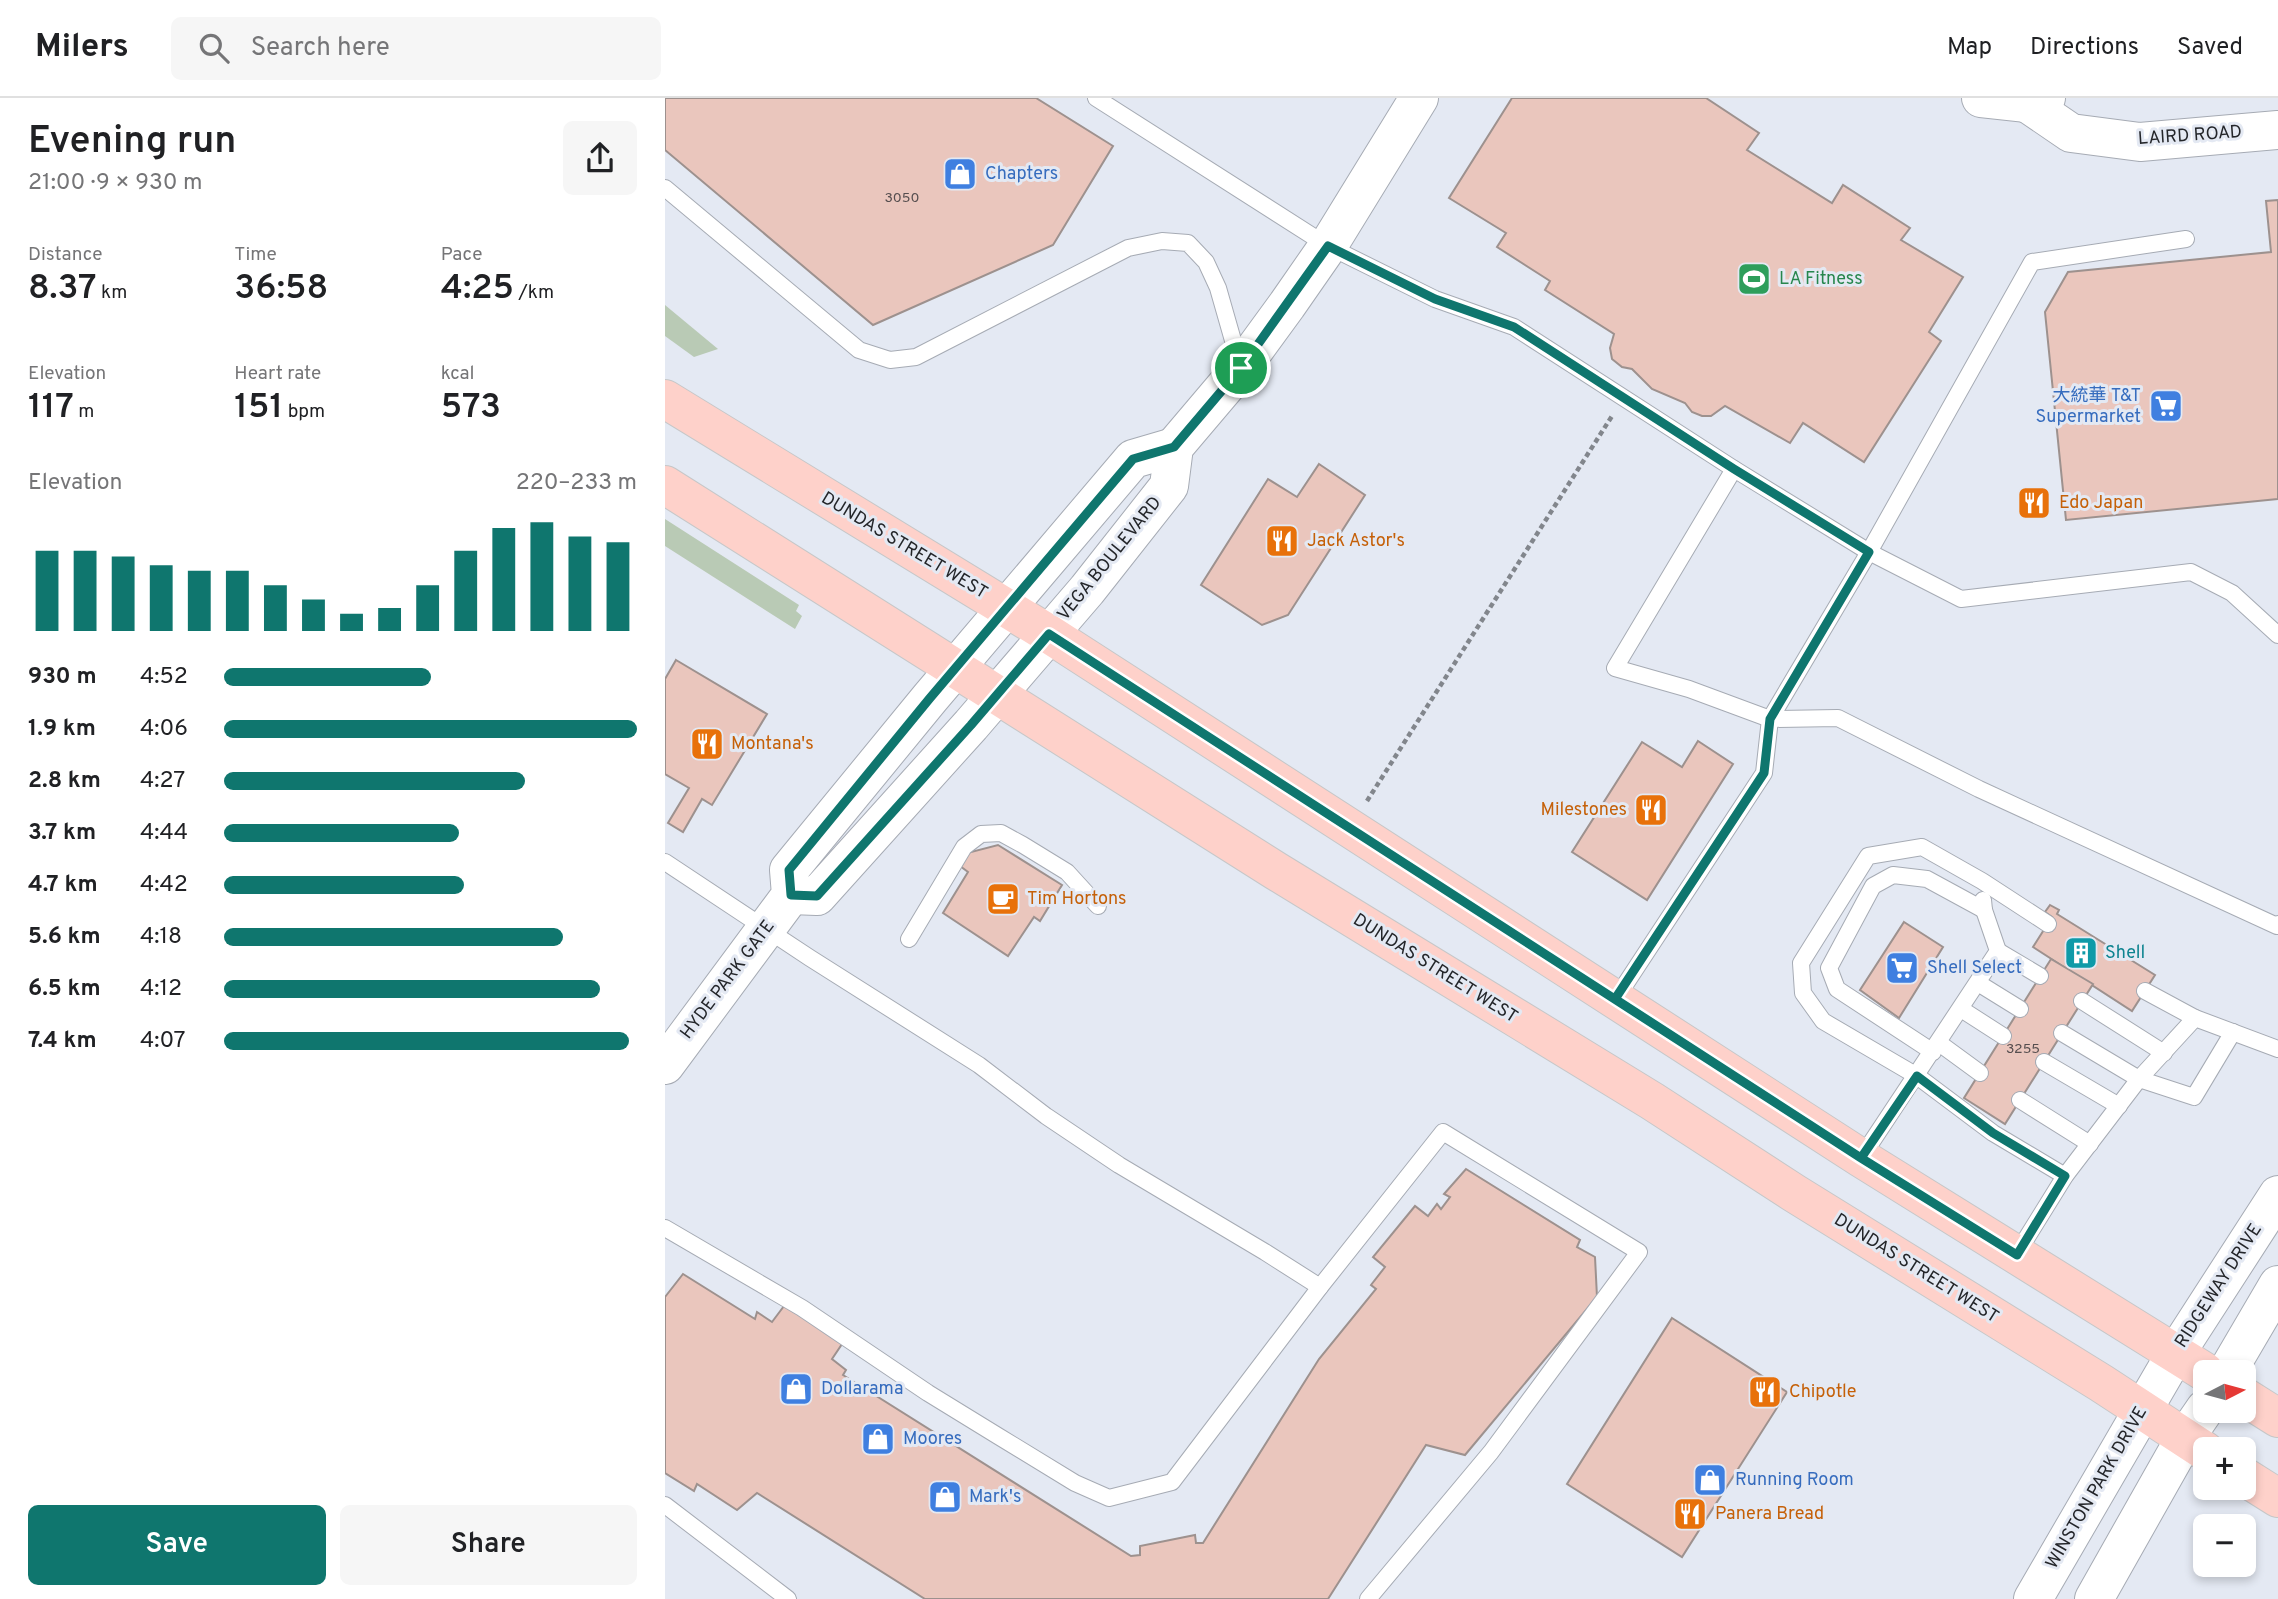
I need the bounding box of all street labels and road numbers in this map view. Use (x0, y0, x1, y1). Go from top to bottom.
street label: LAIRD ROAD (2137, 121, 2243, 151)
street label: DUNDAS STREET WEST (817, 487, 991, 605)
street label: VEGA BOULEVARD (1053, 492, 1167, 626)
street label: DUNDAS STREET WEST (1348, 909, 1522, 1029)
street label: HYDE PARK GATE (676, 916, 780, 1044)
street label: DUNDAS STREET WEST (1829, 1209, 2003, 1329)
street label: RIDGEWAY DRIVE (2170, 1220, 2268, 1352)
street label: WINSTON PARK DRIVE (2041, 1403, 2153, 1573)

